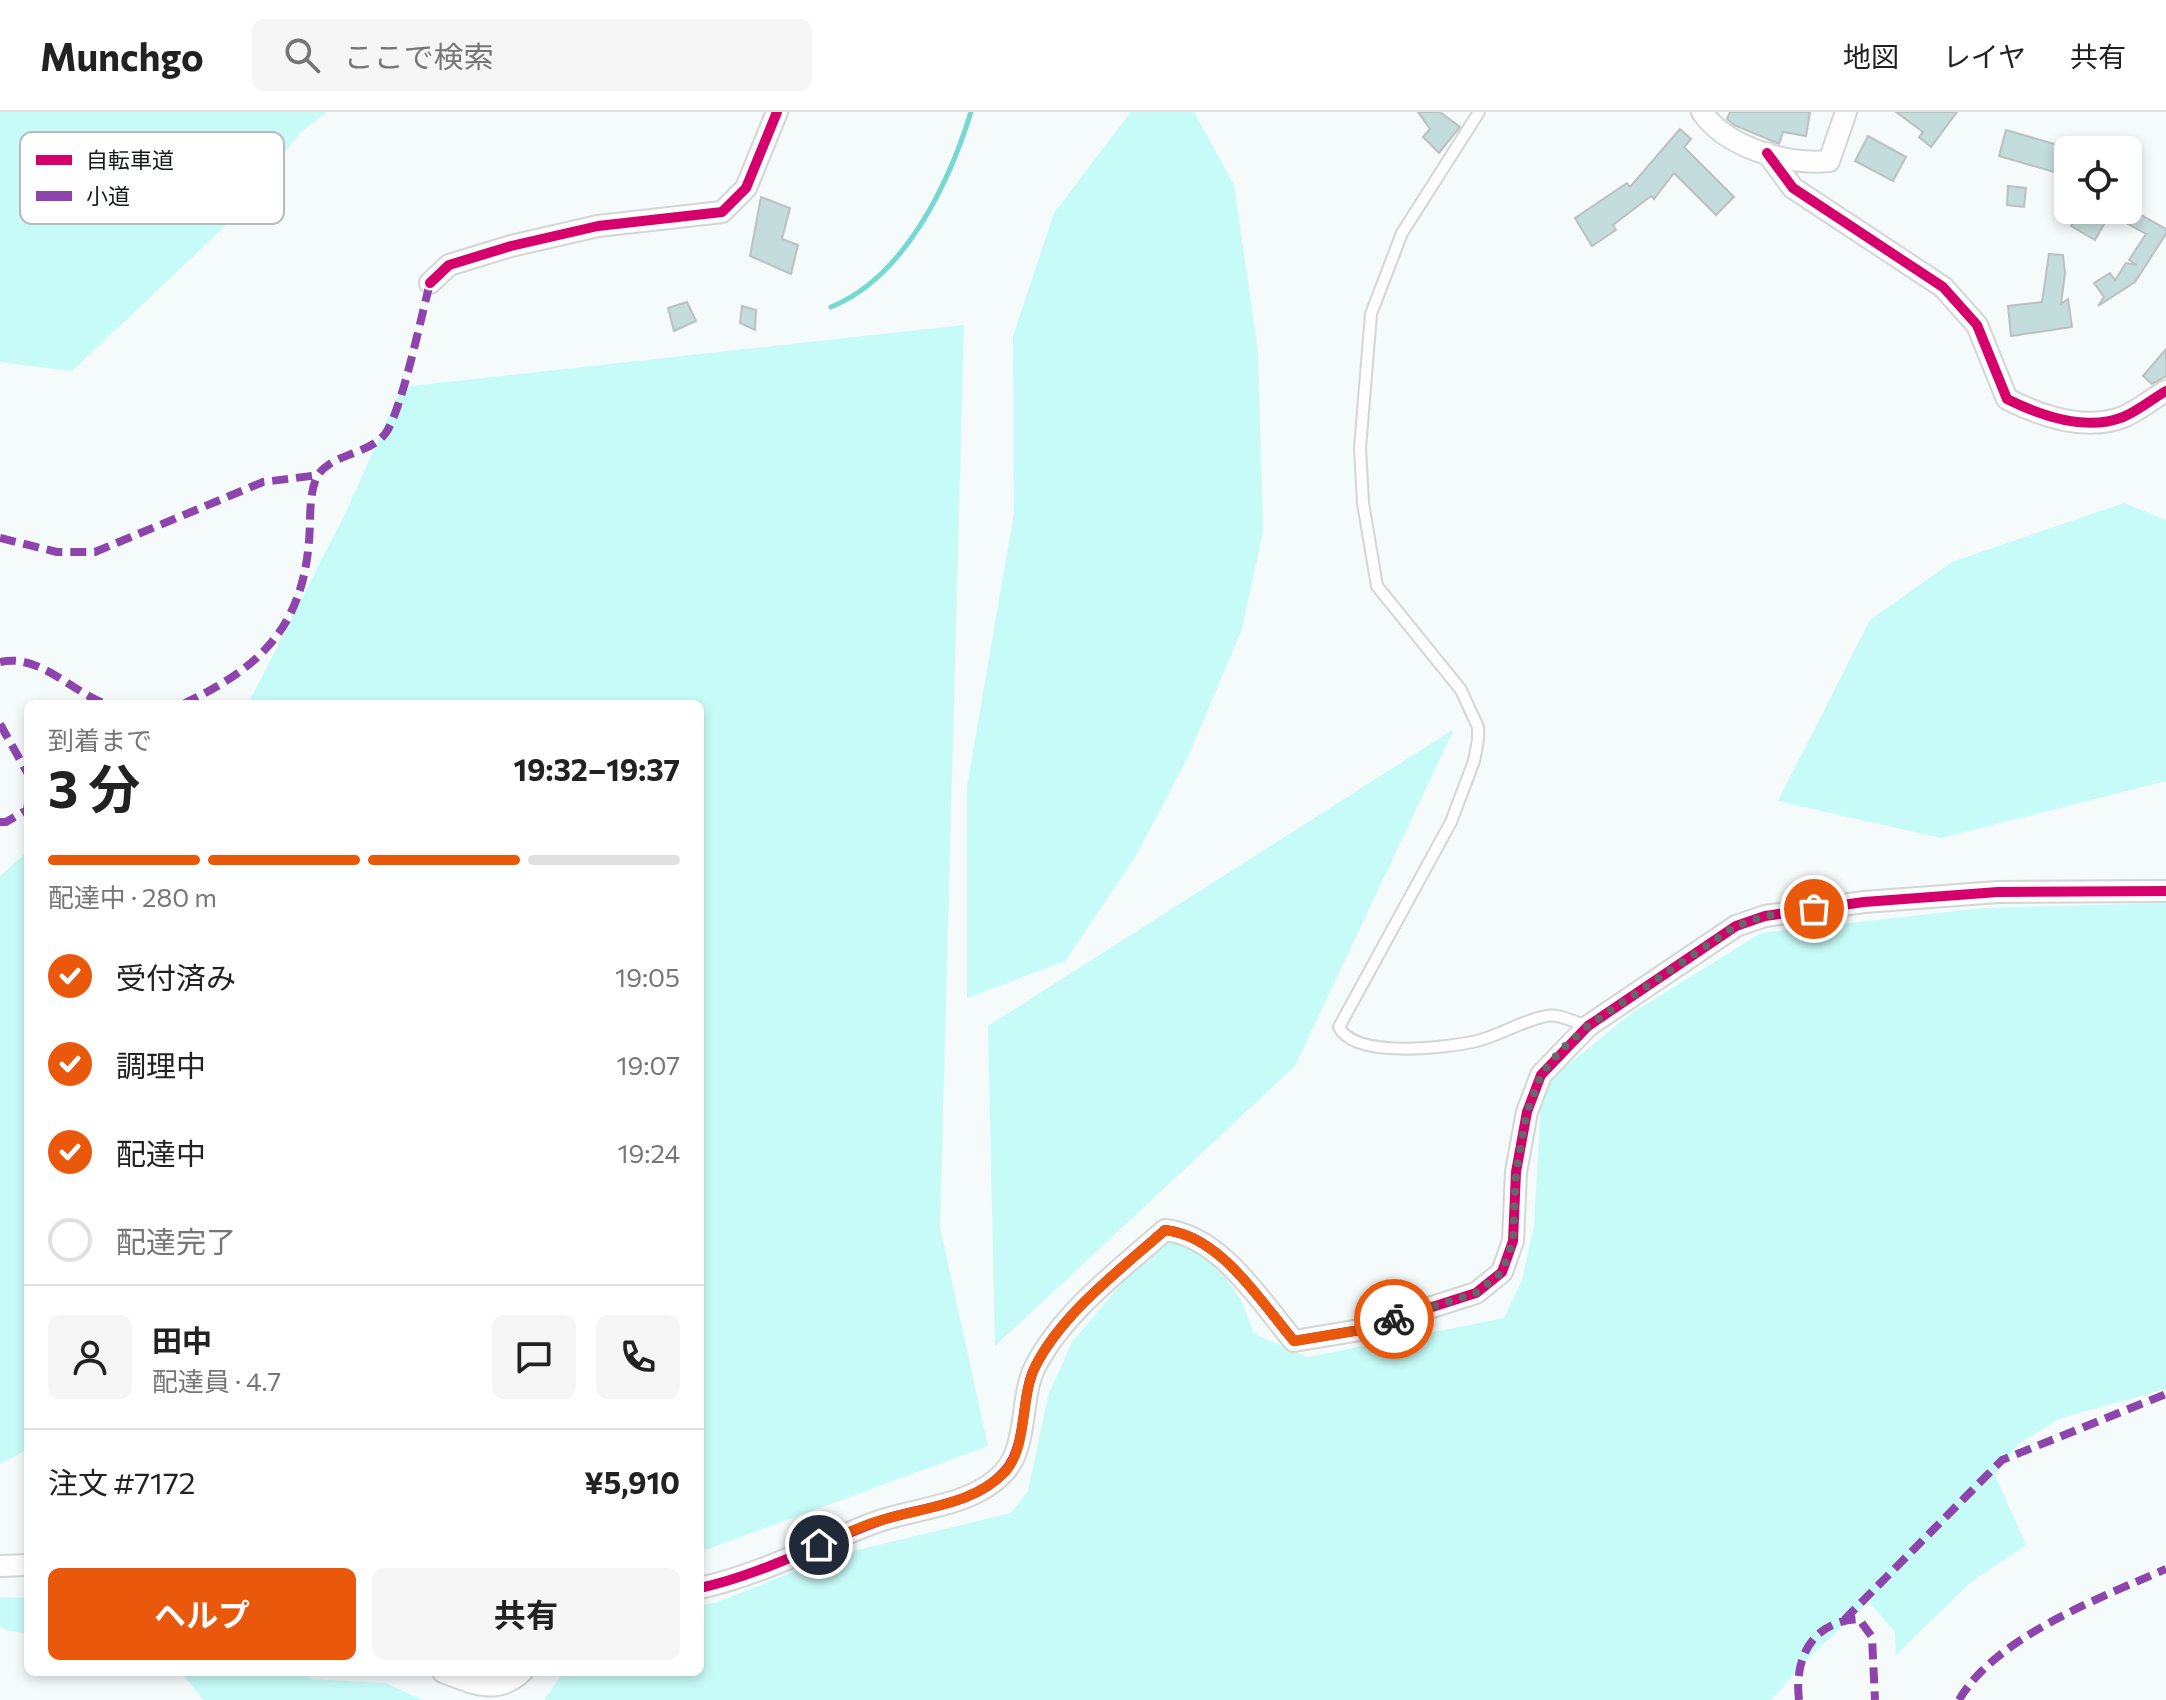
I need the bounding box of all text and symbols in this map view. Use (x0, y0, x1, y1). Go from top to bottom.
search box (252, 19, 812, 91)
text: Munchgo (40, 32, 204, 79)
icon: search (280, 33, 324, 77)
text: ここで検索 (344, 37, 494, 74)
text: 地図 (1843, 39, 1899, 73)
text: レイヤ (1943, 39, 2026, 73)
text: 共有 (2070, 39, 2126, 73)
legend (20, 132, 284, 224)
map controls (2054, 136, 2142, 224)
button: locate (2054, 136, 2142, 224)
text: 自転車道 (86, 146, 174, 173)
text: 小道 (86, 182, 130, 209)
text: 到着まで (48, 724, 152, 755)
text: 19:32–19:37 (514, 750, 680, 787)
text: 3 分 (48, 755, 140, 819)
pin (1780, 875, 1848, 943)
text: 配達中 · 280 m (48, 881, 217, 912)
icon: bag (1792, 887, 1836, 931)
icon: check (48, 954, 92, 998)
text: 受付済み (116, 958, 236, 995)
text: 19:05 (615, 961, 680, 992)
icon: check (48, 1042, 92, 1086)
text: 調理中 (116, 1046, 206, 1083)
text: 19:07 (616, 1049, 680, 1080)
icon: check (48, 1130, 92, 1174)
text: 配達中 (116, 1134, 206, 1171)
text: 19:24 (617, 1137, 680, 1168)
text: 配達完了 (116, 1222, 236, 1259)
courier (1354, 1279, 1434, 1359)
icon: bike (1372, 1297, 1416, 1341)
button: person (48, 1315, 132, 1399)
button: chat (492, 1315, 576, 1399)
button: phone (596, 1315, 680, 1399)
text: 田中 (152, 1321, 212, 1358)
text: 配達員 · 4.7 (152, 1365, 281, 1396)
text: 注文 #7172 (48, 1463, 195, 1500)
text: ¥5,910 (584, 1463, 680, 1500)
pin (785, 1511, 853, 1579)
icon: home (797, 1523, 841, 1567)
button: ヘルプ (48, 1568, 356, 1660)
button: 共有 (372, 1568, 680, 1660)

